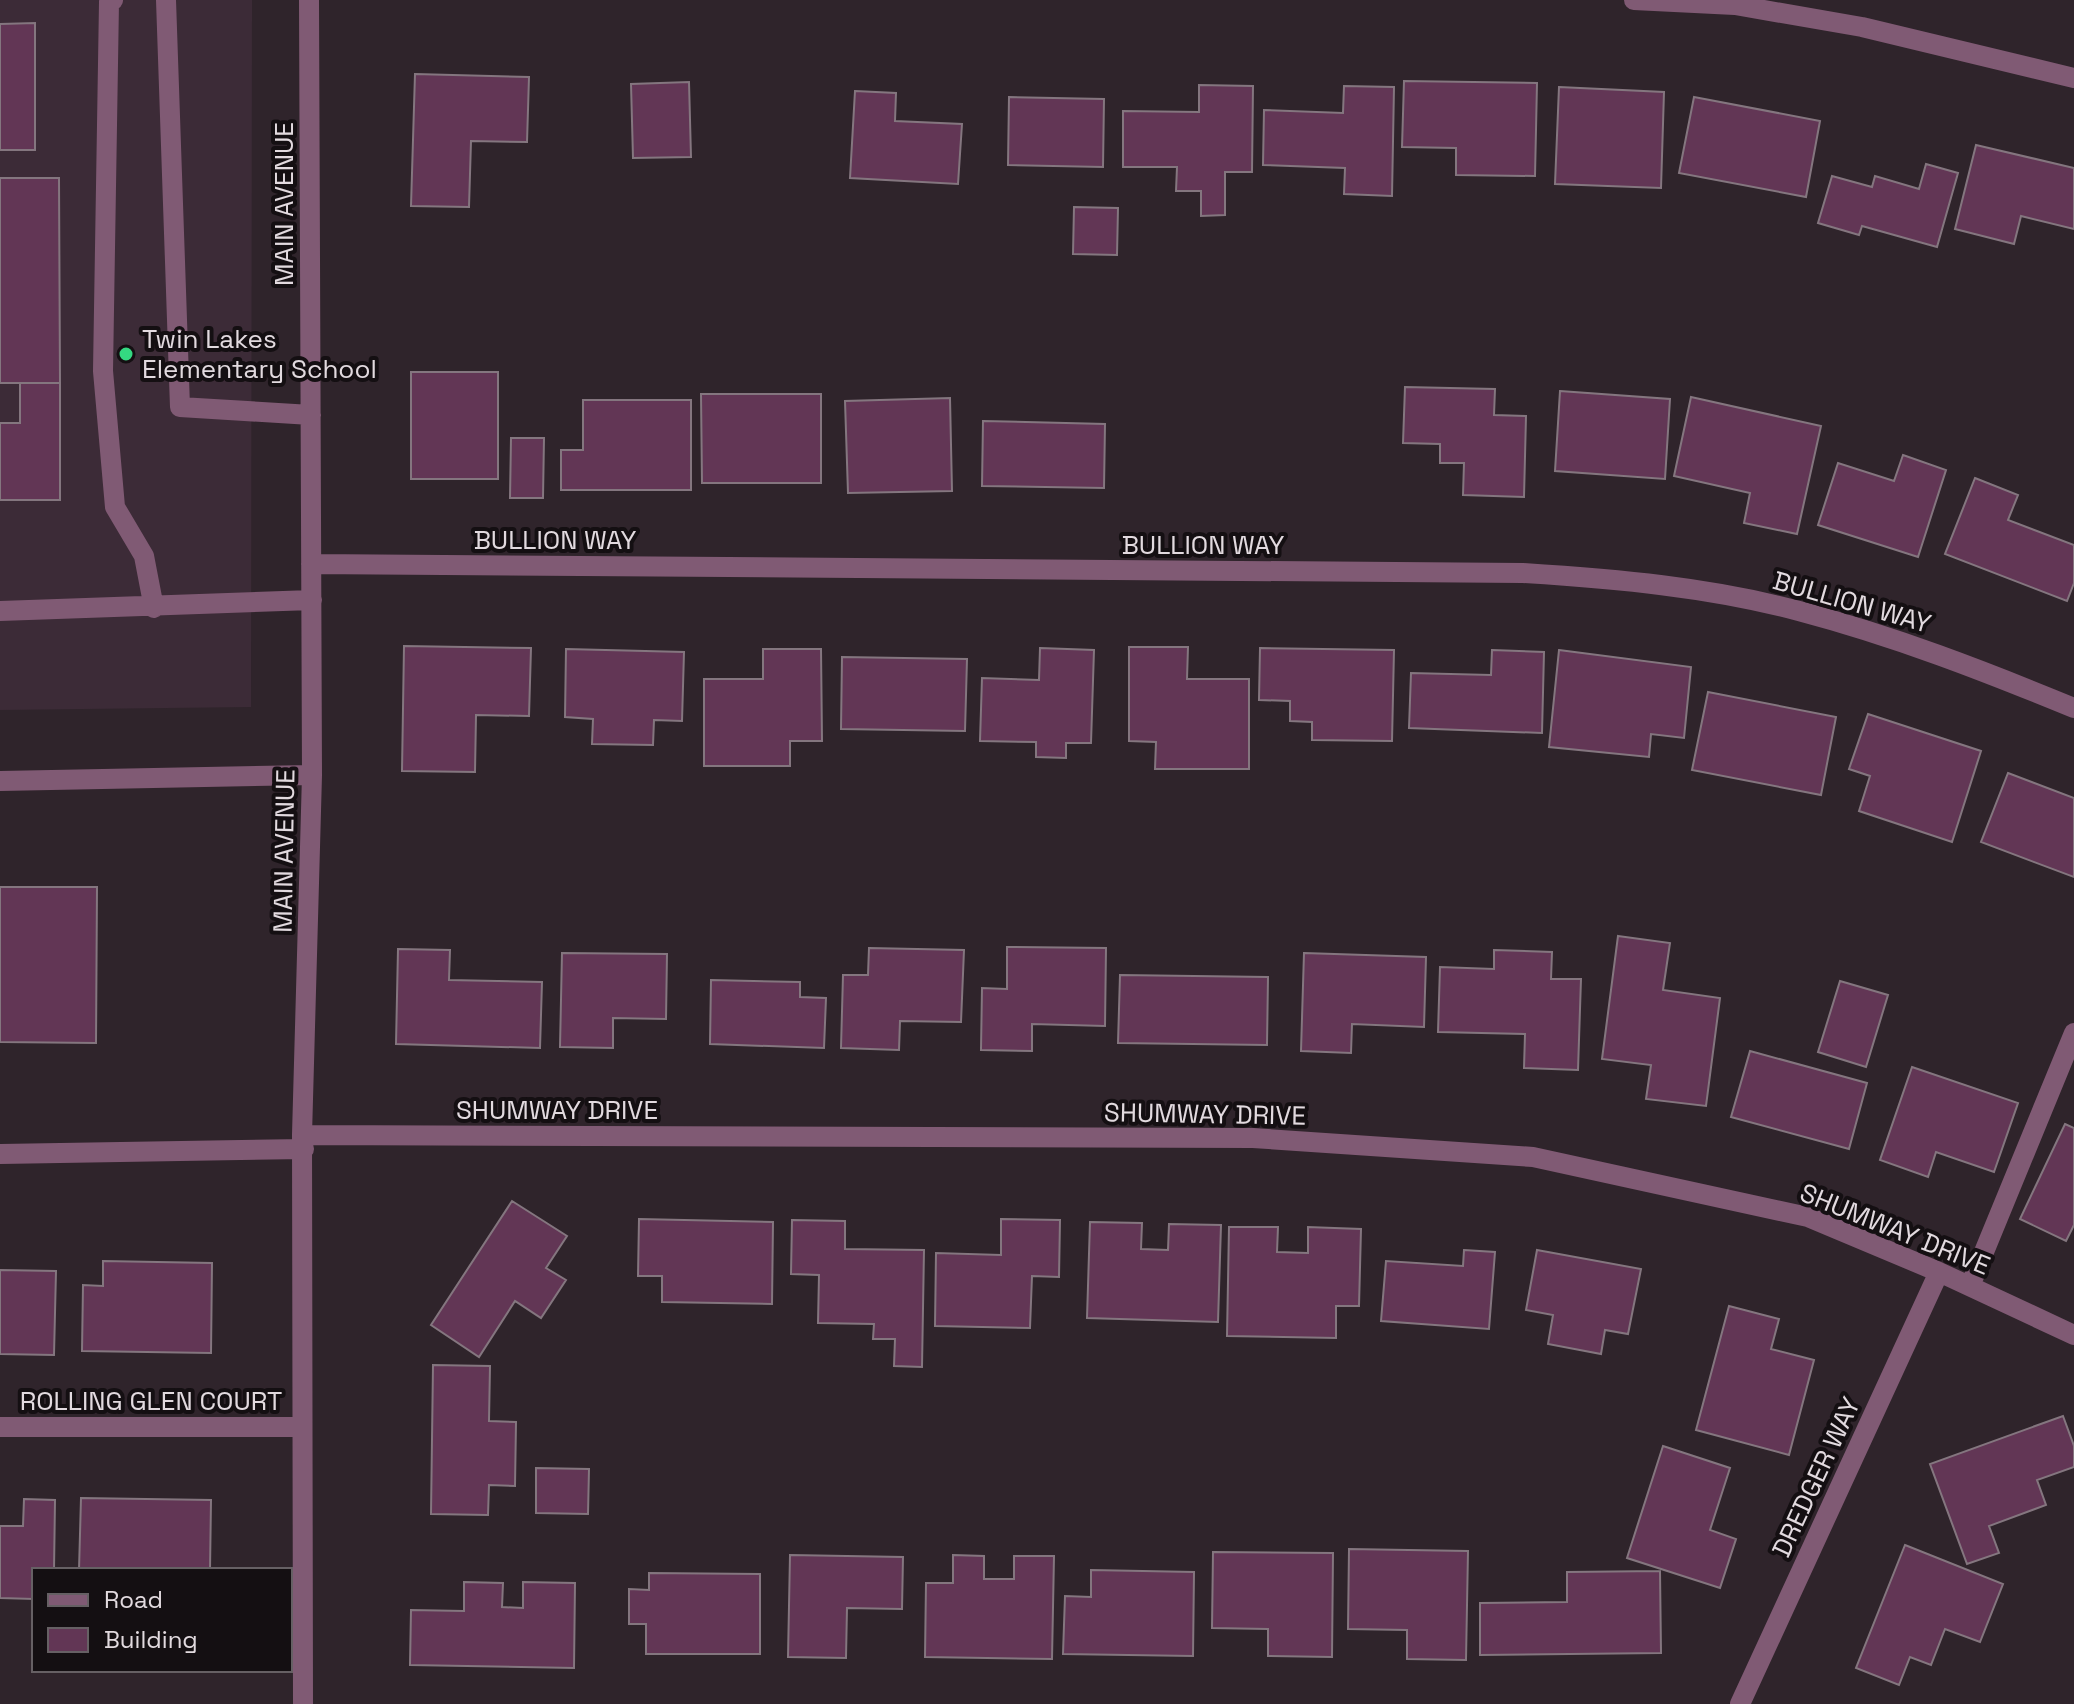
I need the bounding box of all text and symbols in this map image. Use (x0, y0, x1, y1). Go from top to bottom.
street label: MAIN AVENUE (267, 122, 301, 286)
place label: Twin Lakes Elementary School (142, 322, 377, 386)
marker: Twin Lakes Elementary School (117, 345, 135, 363)
street label: BULLION WAY (474, 523, 636, 557)
street label: BULLION WAY (1122, 528, 1284, 562)
street label: BULLION WAY (1769, 563, 1935, 641)
street label: MAIN AVENUE (266, 769, 302, 933)
street label: SHUMWAY DRIVE (456, 1093, 658, 1127)
street label: SHUMWAY DRIVE (1104, 1095, 1306, 1133)
street label: SHUMWAY DRIVE (1795, 1175, 1995, 1283)
street label: ROLLING GLEN COURT (20, 1384, 282, 1418)
street label: DREDGER WAY (1764, 1392, 1868, 1562)
legend (32, 1568, 292, 1672)
text: Road (104, 1584, 163, 1615)
text: Building (104, 1624, 198, 1655)

